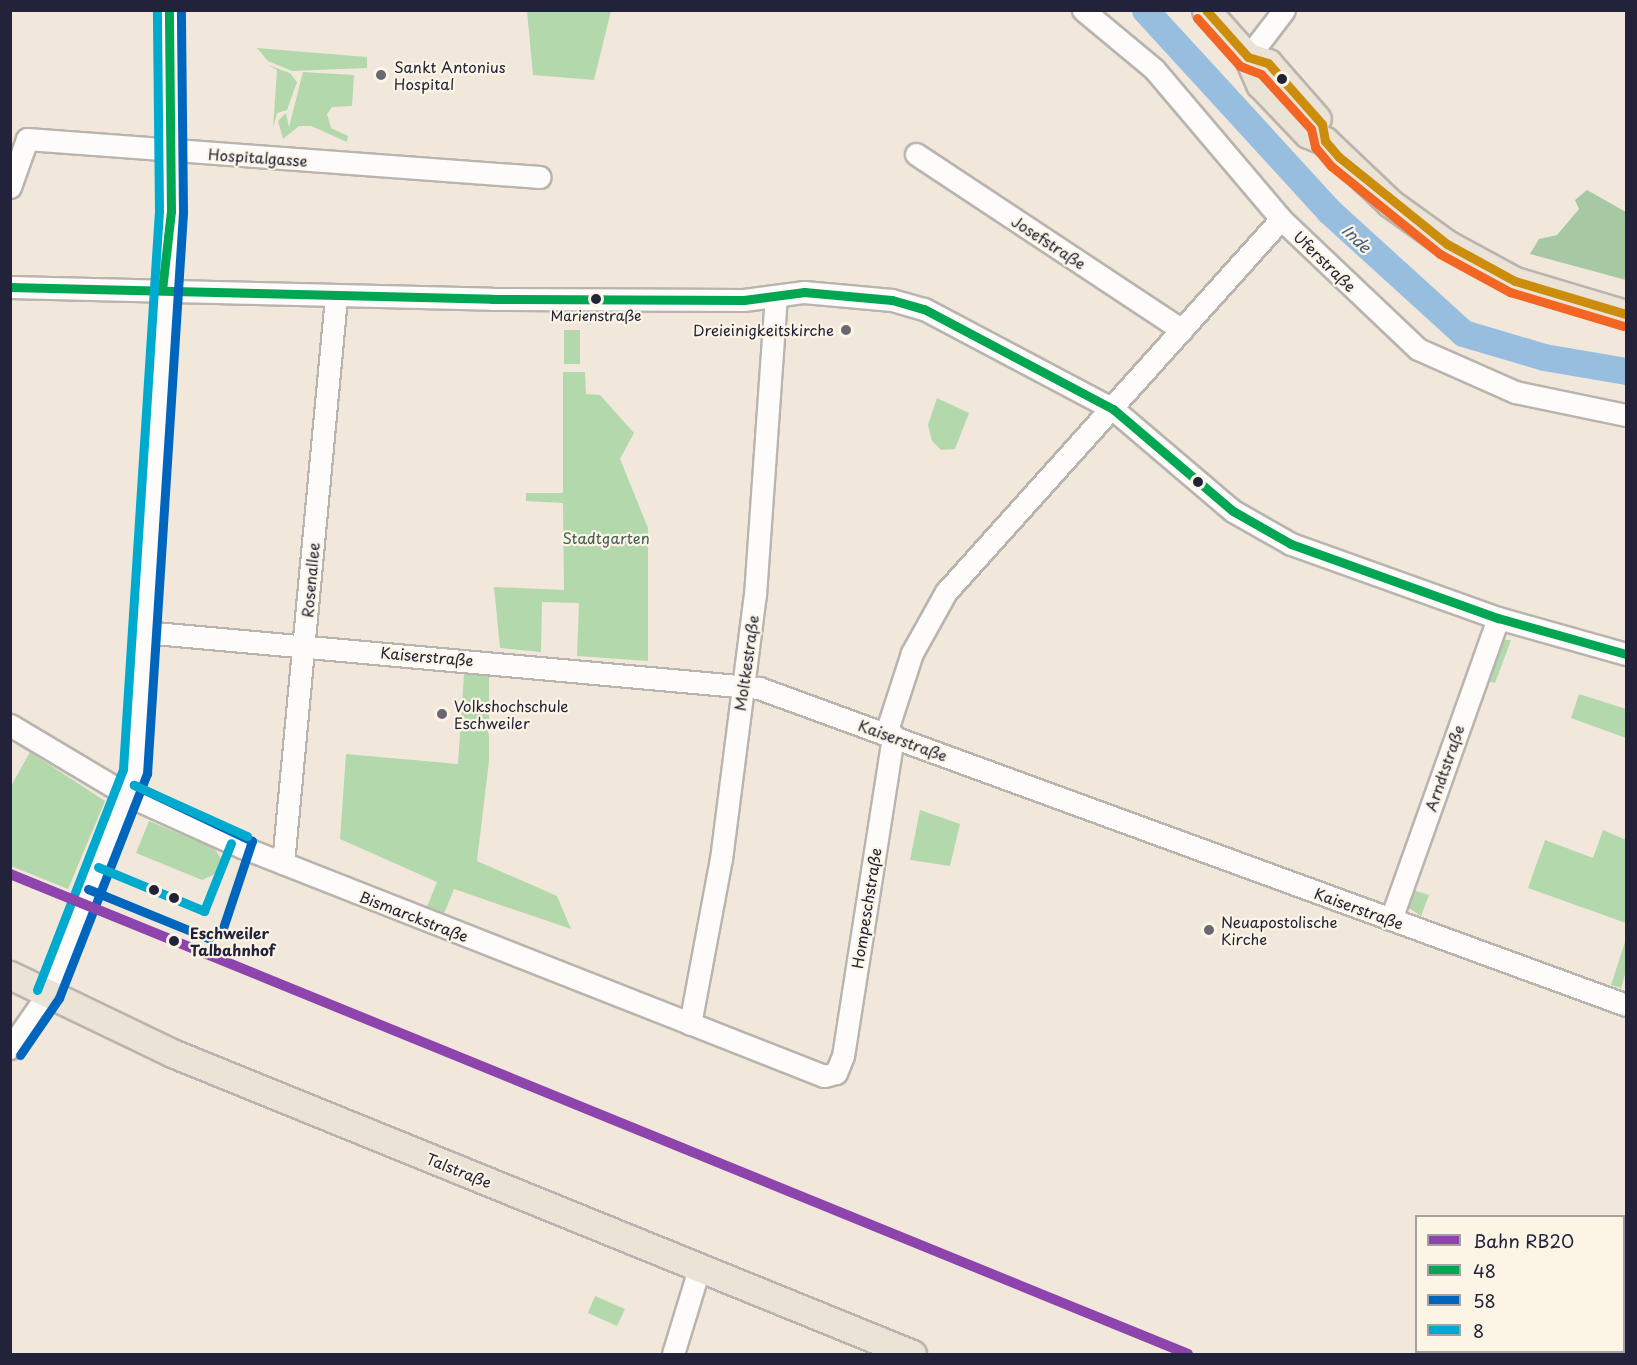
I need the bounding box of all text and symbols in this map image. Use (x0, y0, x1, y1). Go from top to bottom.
place label: Sankt Antonius Hospital (394, 57, 506, 92)
marker: Sankt Antonius Hospital (372, 66, 390, 84)
unlabelled marker (1276, 73, 1288, 85)
street label: Hospitalgasse (208, 145, 308, 169)
street label: Josefstraße (1009, 211, 1089, 273)
water label: Inde (1339, 220, 1375, 256)
street label: Uferstraße (1290, 227, 1360, 295)
marker: Marienstraße (590, 293, 602, 305)
place label: Marienstraße (550, 308, 642, 324)
place label: Dreieinigkeitskirche (693, 321, 834, 339)
marker: Dreieinigkeitskirche (839, 323, 853, 337)
unlabelled marker (1192, 476, 1204, 488)
park label: Stadtgarten (562, 529, 650, 547)
street label: Rosenallee (298, 542, 322, 618)
street label: Moltkestraße (730, 614, 762, 712)
street label: Kaiserstraße (380, 643, 474, 669)
place label: Volkshochschule Eschweiler (454, 696, 568, 731)
marker: Volkshochschule Eschweiler (435, 707, 449, 721)
street label: Kaiserstraße (856, 716, 950, 764)
street label: Arndtstraße (1421, 722, 1467, 814)
street label: Hompeschstraße (848, 846, 884, 970)
unlabelled marker (148, 884, 160, 896)
street label: Kaiserstraße (1312, 884, 1406, 932)
street label: Bismarckstraße (357, 887, 471, 945)
unlabelled marker (168, 892, 180, 904)
place label: Neuapostolische Kirche (1221, 912, 1337, 947)
place label: Eschweiler Talbahnhof (190, 923, 275, 958)
marker: Neuapostolische Kirche (1202, 923, 1216, 937)
marker: Eschweiler Talbahnhof (163, 930, 185, 952)
street label: Talstraße (424, 1149, 494, 1191)
legend (1415, 1215, 1625, 1353)
text: Bahn RB20 (1473, 1227, 1574, 1254)
text: 48 (1473, 1257, 1496, 1284)
text: 58 (1473, 1287, 1496, 1314)
text: 8 (1473, 1317, 1484, 1344)

